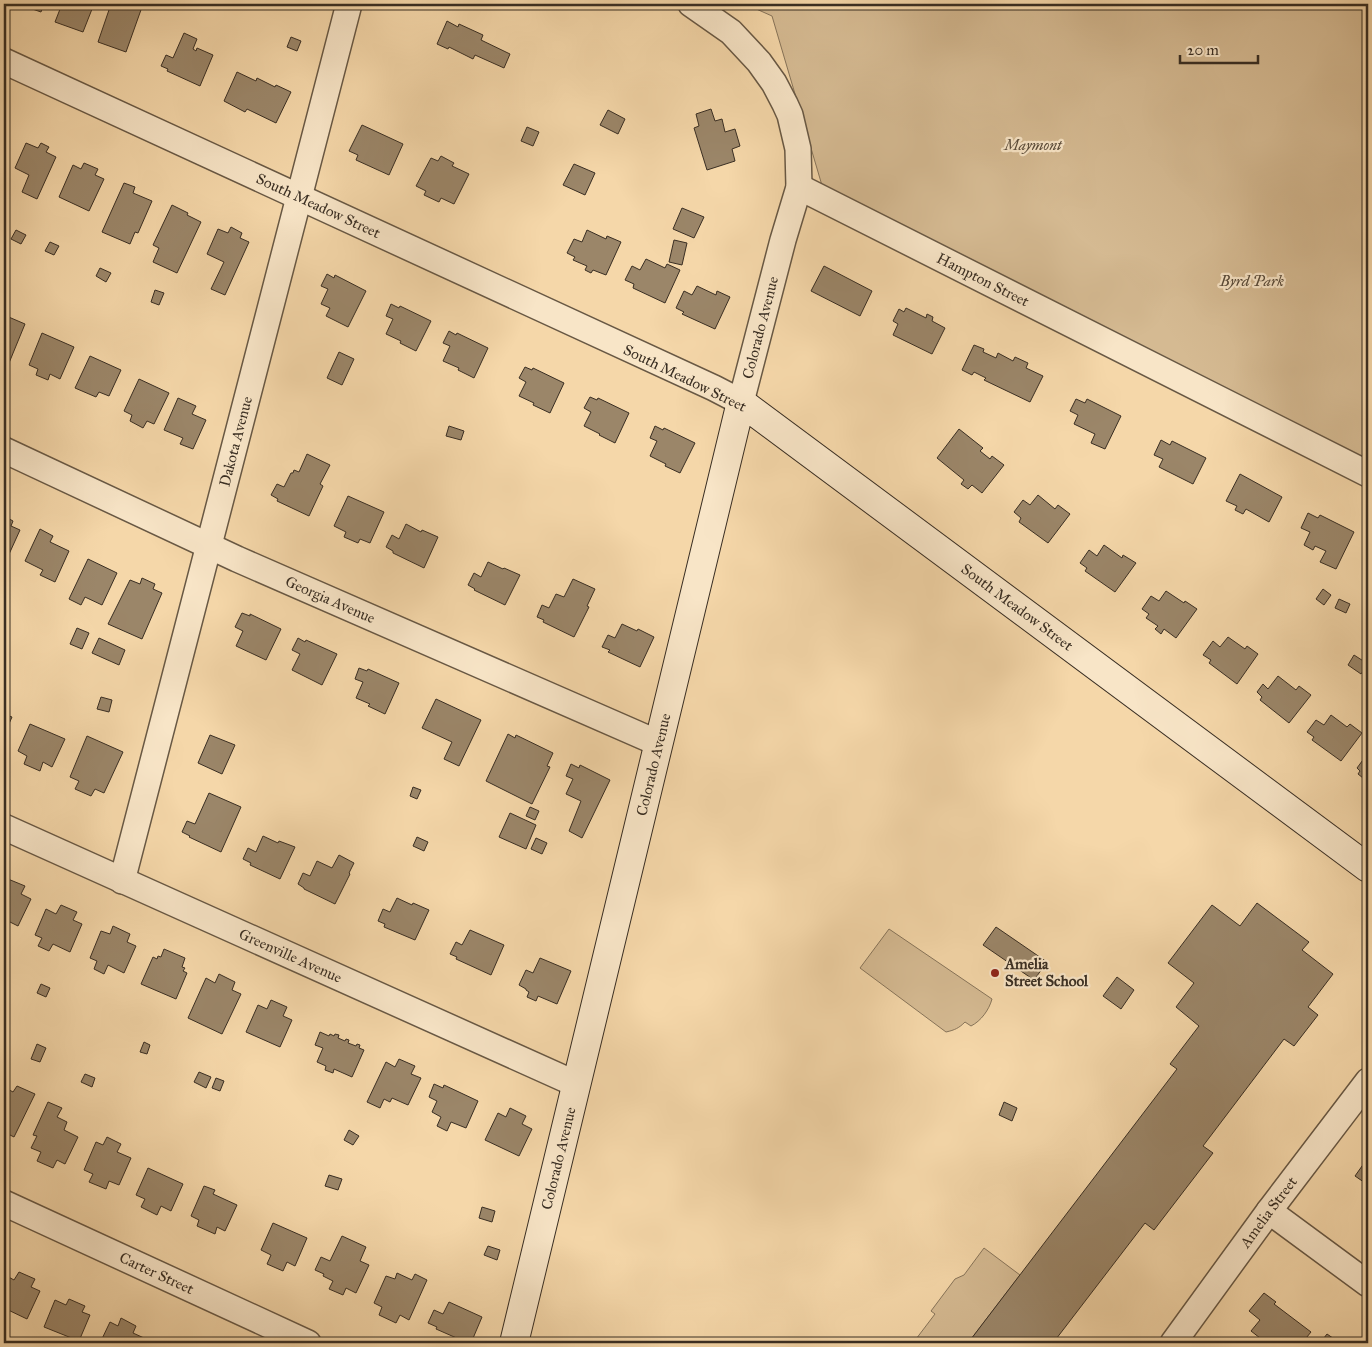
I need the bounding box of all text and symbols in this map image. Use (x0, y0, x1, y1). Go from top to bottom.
scale bar (1180, 32, 1257, 64)
text: 20 m (1187, 41, 1219, 59)
park label: Maymont (1002, 136, 1063, 154)
street label: South Meadow Street (253, 169, 384, 242)
street label: Hampton Street (934, 249, 1033, 311)
park label: Byrd Park (1219, 272, 1284, 290)
street label: Colorado Avenue (738, 274, 782, 381)
street label: South Meadow Street (621, 340, 750, 416)
street label: Dakota Avenue (215, 394, 256, 489)
street label: South Meadow Street (958, 560, 1077, 655)
street label: Georgia Avenue (283, 572, 378, 627)
street label: Colorado Avenue (632, 711, 675, 818)
street label: Greenville Avenue (236, 925, 345, 987)
place label: Amelia Street School (1004, 955, 1089, 990)
marker: Amelia Street School (989, 967, 1001, 979)
street label: Colorado Avenue (537, 1105, 580, 1211)
street label: Amelia Street (1236, 1173, 1301, 1252)
street label: Carter Street (117, 1248, 197, 1298)

